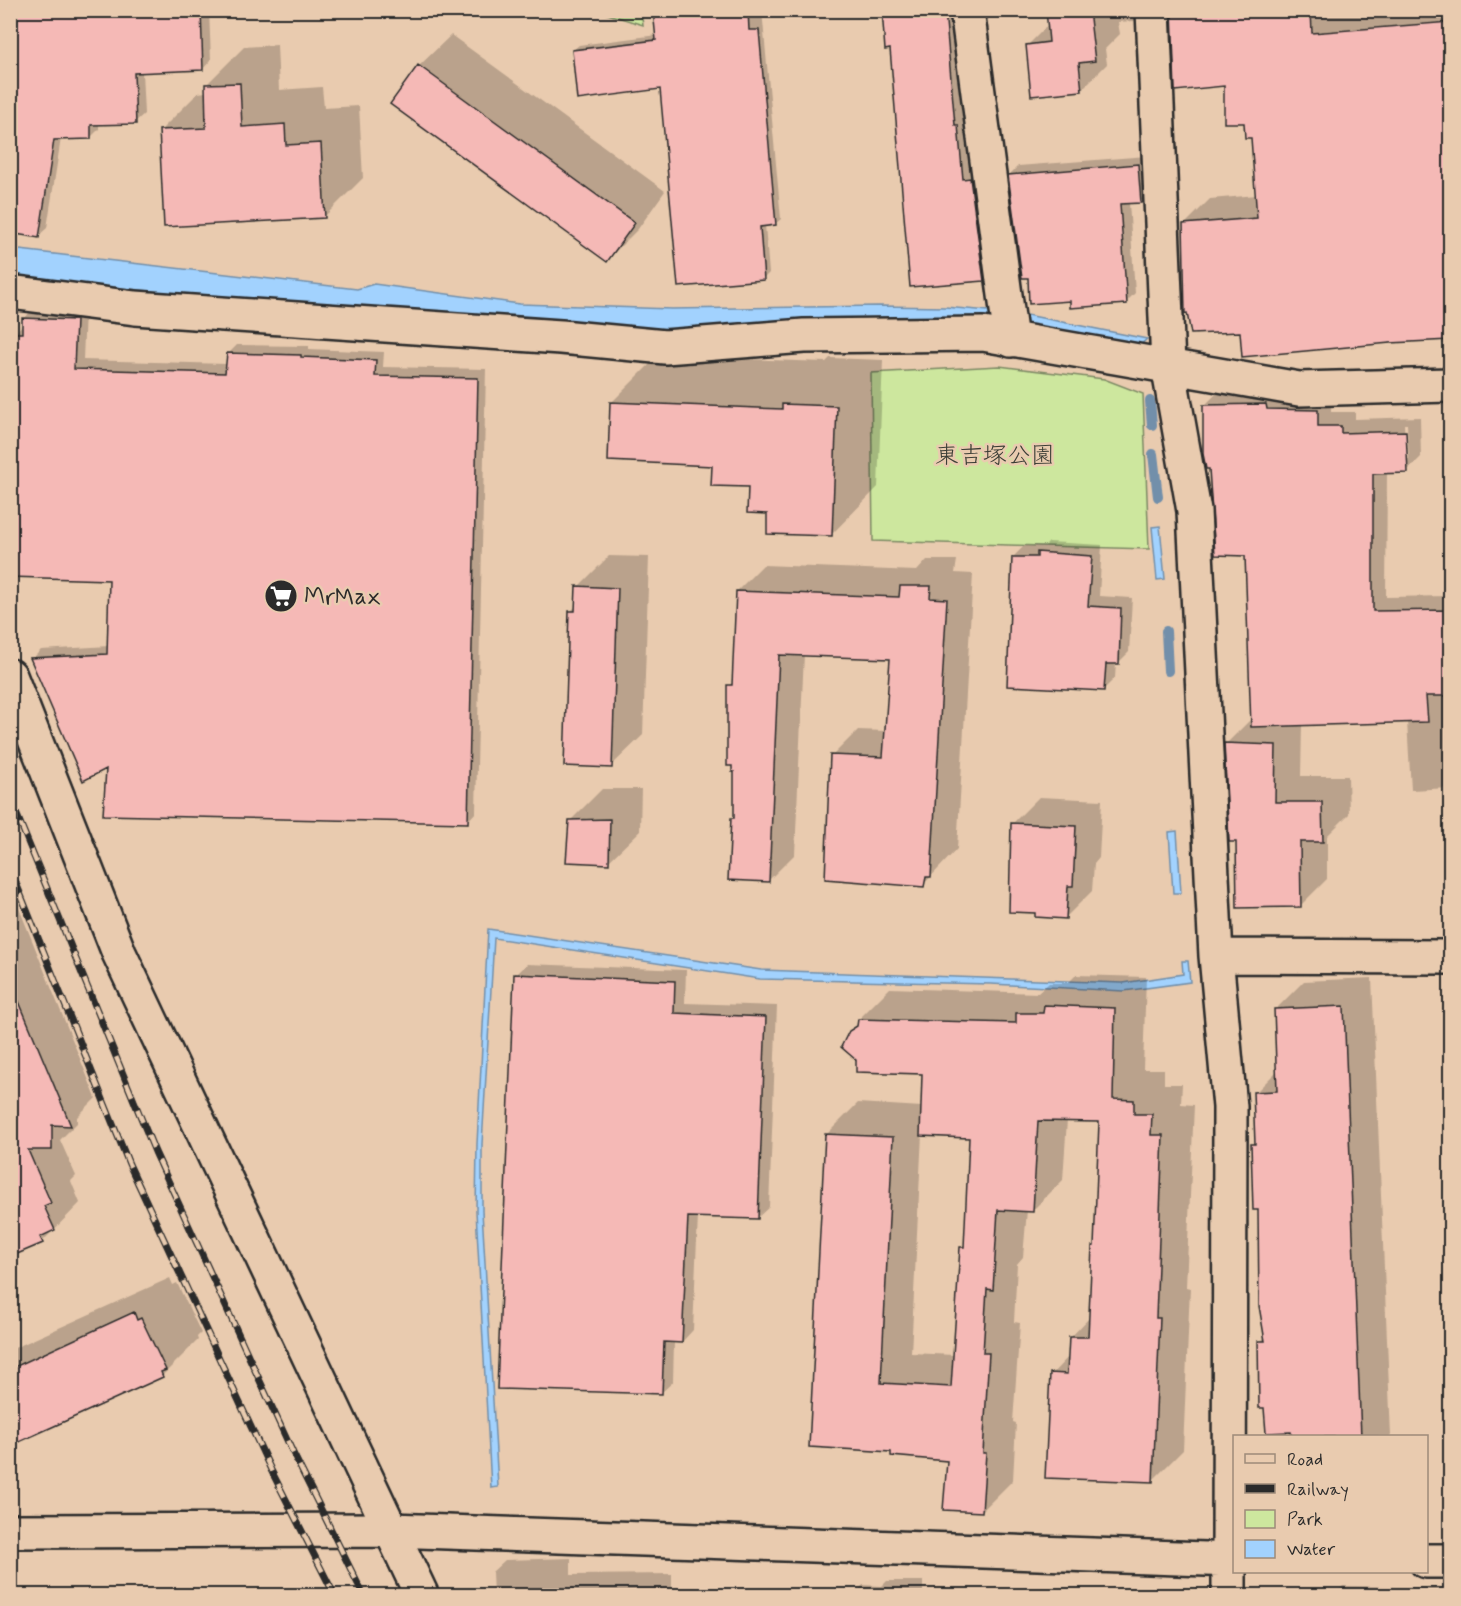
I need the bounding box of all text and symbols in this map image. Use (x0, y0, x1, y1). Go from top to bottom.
park label: 東吉塚公園 (935, 441, 1055, 472)
supermarket icon: MrMax (263, 578, 299, 614)
place label: MrMax (304, 582, 381, 613)
legend (1233, 1435, 1428, 1573)
text: Road (1287, 1448, 1323, 1472)
text: Railway (1287, 1478, 1349, 1502)
text: Park (1287, 1508, 1323, 1532)
text: Water (1287, 1538, 1336, 1562)

